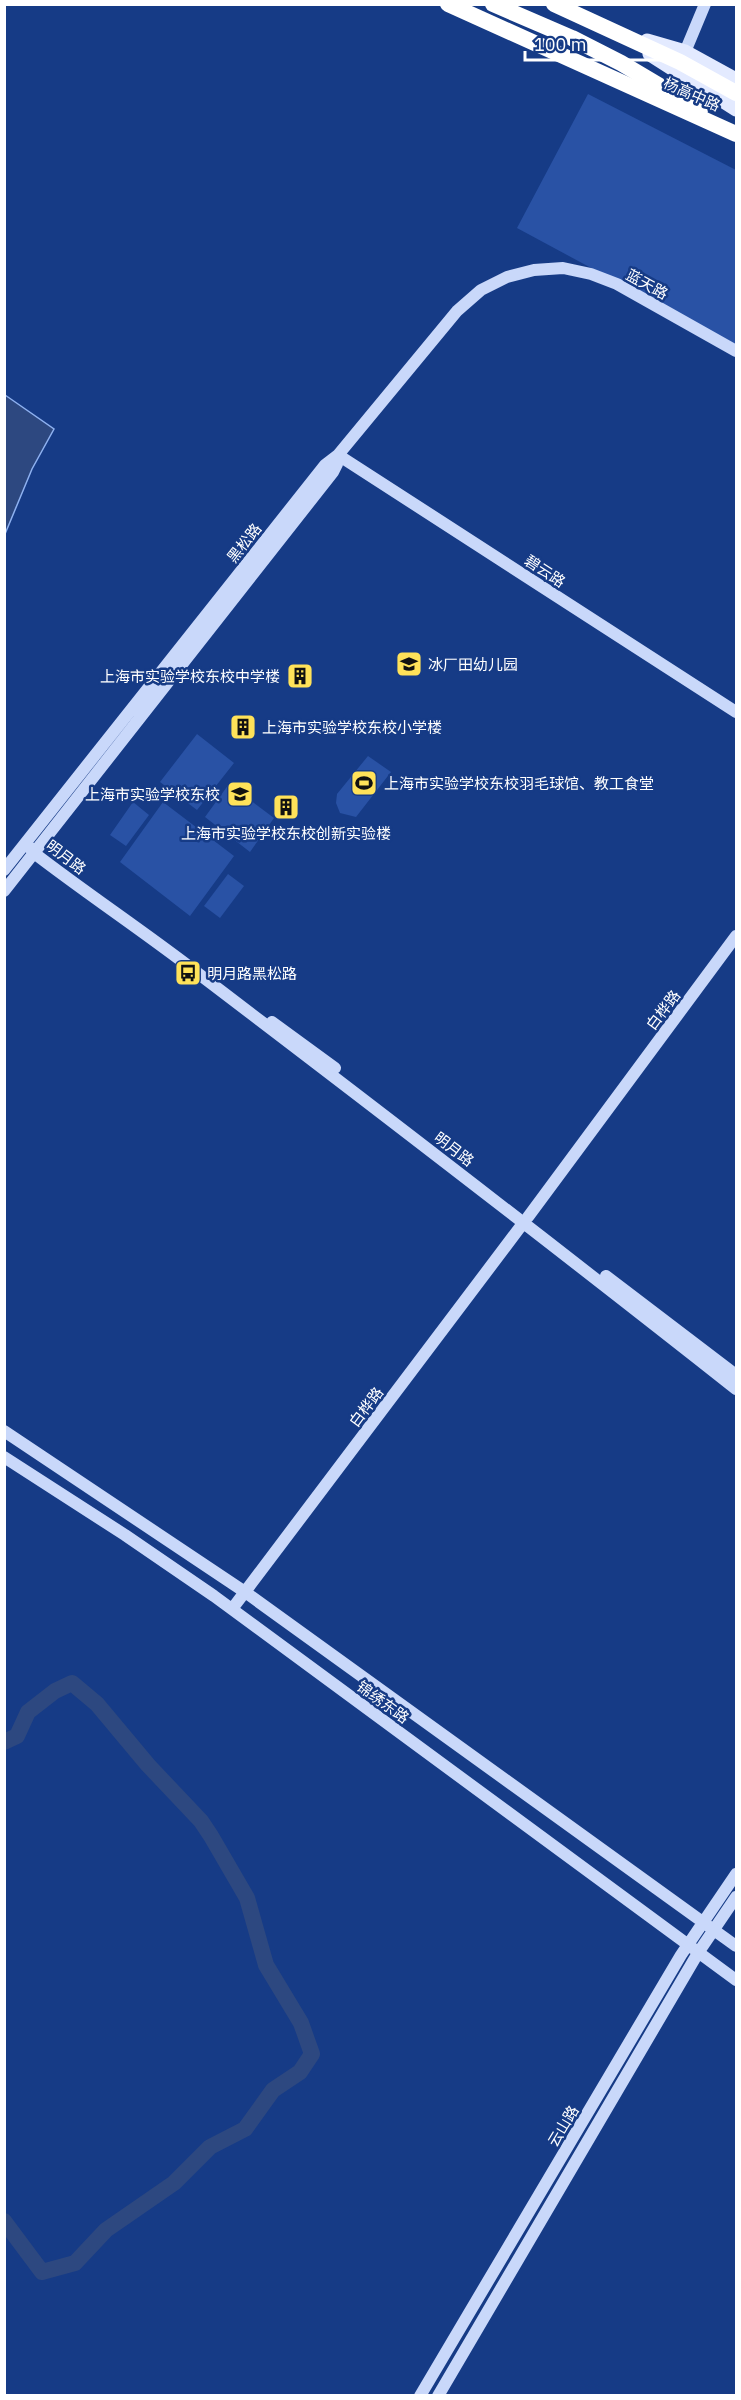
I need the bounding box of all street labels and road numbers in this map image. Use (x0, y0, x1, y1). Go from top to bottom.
street label: 杨高中路 (661, 73, 723, 115)
street label: 蓝天路 (623, 265, 671, 303)
street label: 黑松路 (223, 519, 265, 567)
street label: 碧云路 (521, 551, 569, 591)
street label: 明月路 (42, 836, 90, 878)
street label: 白桦路 (642, 986, 684, 1034)
street label: 明月路 (430, 1128, 478, 1170)
street label: 白桦路 (345, 1383, 387, 1431)
street label: 锦绣东路 (353, 1677, 413, 1727)
street label: 云山路 (543, 2102, 583, 2150)

